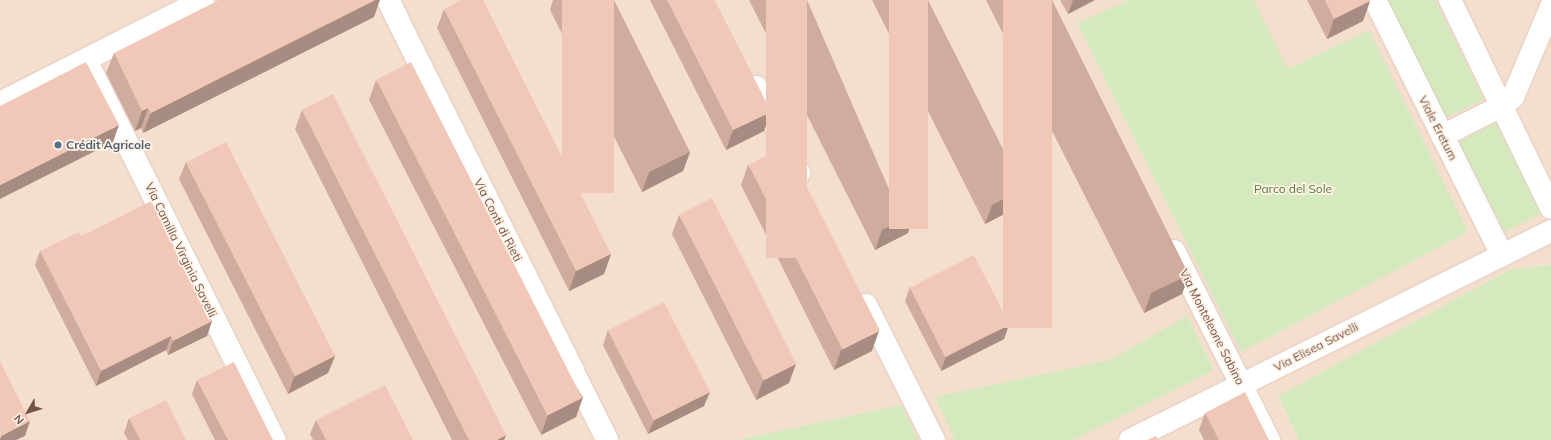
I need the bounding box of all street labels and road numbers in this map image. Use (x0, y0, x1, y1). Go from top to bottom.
street label: Viale Eretum (1416, 93, 1460, 163)
street label: Via Conti di Rieti (471, 176, 525, 264)
street label: Via Camilla Virginia Savelli (142, 180, 220, 320)
street label: Via Monteleone Sabino (1177, 267, 1247, 387)
street label: Via Elisea Savelli (1271, 319, 1361, 375)

